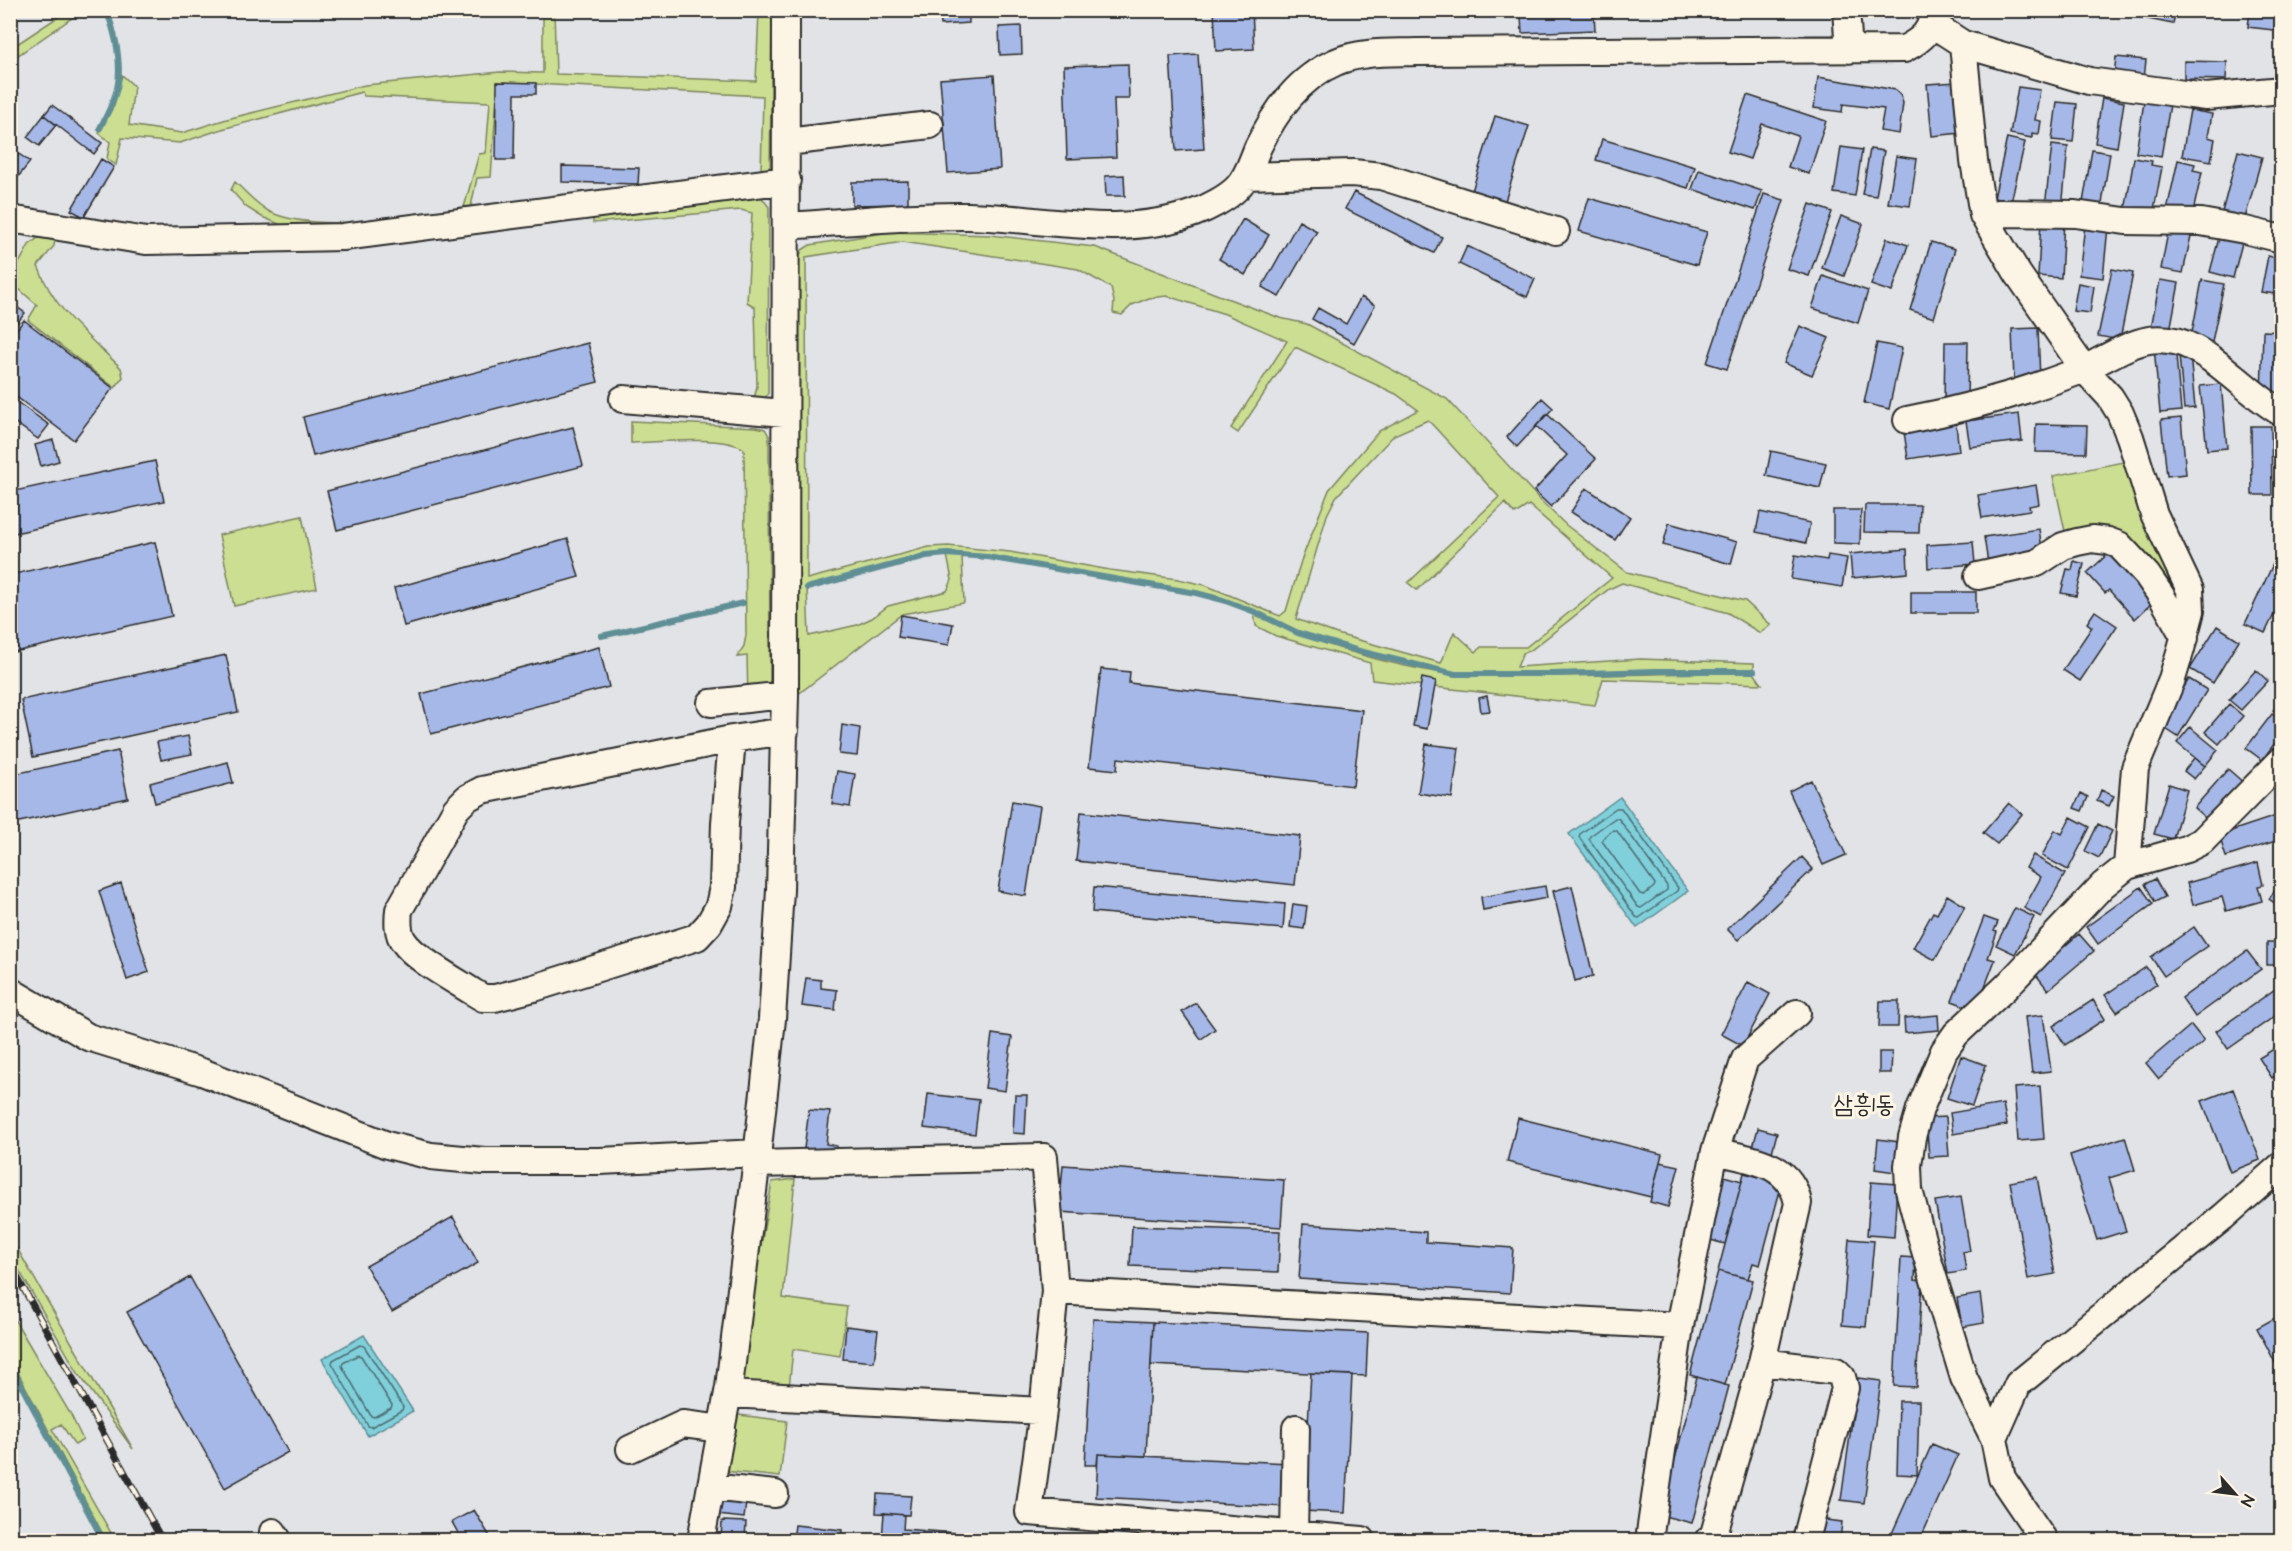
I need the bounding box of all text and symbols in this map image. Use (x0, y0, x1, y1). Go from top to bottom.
district label: 삼흥1동 (1833, 1088, 1895, 1122)
north arrow (2205, 1464, 2265, 1524)
text: N (2235, 1491, 2259, 1510)

